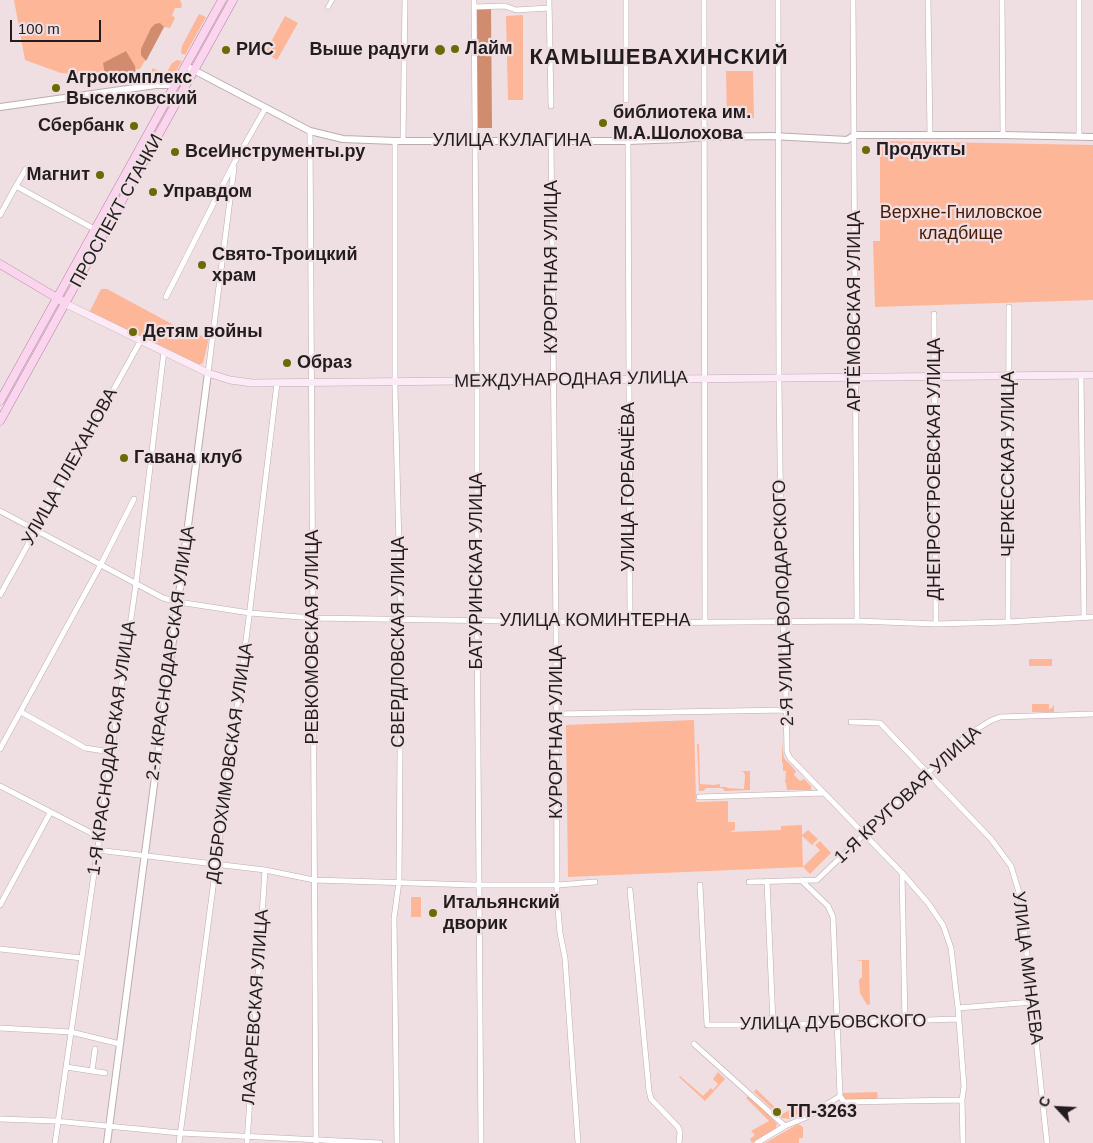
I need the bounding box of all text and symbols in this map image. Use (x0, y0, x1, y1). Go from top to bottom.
scale bar (12, 10, 104, 42)
text: 100 m (18, 20, 60, 37)
place label: Лайм (465, 38, 512, 60)
place label: РИС (236, 39, 274, 61)
place label: Выше радуги (309, 39, 429, 61)
marker: Выше радуги (433, 43, 447, 57)
marker: Лайм (449, 43, 461, 55)
marker: РИС (220, 44, 232, 56)
district label: КАМЫШЕВАХИНСКИЙ (528, 45, 790, 71)
place label: Агрокомплекс Выселковский (66, 67, 197, 110)
marker: Агрокомплекс Выселковский (50, 82, 62, 94)
place label: библиотека им. М.А.Шолохова (613, 102, 751, 144)
place label: Сбербанк (38, 115, 124, 137)
marker: библиотека им. М.А.Шолохова (597, 117, 609, 129)
marker: Сбербанк (128, 120, 140, 132)
street label: УЛИЦА КУЛАГИНА (433, 130, 591, 152)
street label: ПРОСПЕКТ СТАЧКИ (66, 131, 168, 291)
place label: Продукты (876, 139, 966, 161)
place label: ВсеИнструменты.ру (185, 141, 365, 163)
marker: Продукты (860, 144, 872, 156)
marker: ВсеИнструменты.ру (169, 146, 181, 158)
place label: Магнит (27, 164, 90, 186)
marker: Магнит (94, 169, 106, 181)
street label: КУРОРТНАЯ УЛИЦА (541, 180, 563, 354)
place label: Управдом (163, 181, 252, 203)
marker: Управдом (147, 186, 159, 198)
park label: Верхне-Гниловское кладбище (880, 202, 1042, 244)
street label: АРТЁМОВСКАЯ УЛИЦА (844, 210, 866, 412)
place label: Свято-Троицкий храм (212, 244, 357, 286)
marker: Свято-Троицкий храм (196, 259, 208, 271)
place label: Детям войны (143, 321, 263, 343)
marker: Детям войны (127, 326, 139, 338)
street label: ДНЕПРОСТРОЕВСКАЯ УЛИЦА (924, 338, 946, 600)
place label: Образ (297, 352, 352, 374)
marker: Образ (281, 357, 293, 369)
street label: МЕЖДУНАРОДНАЯ УЛИЦА (454, 367, 688, 393)
street label: ЧЕРКЕССКАЯ УЛИЦА (998, 371, 1020, 557)
street label: УЛИЦА ПЛЕХАНОВА (18, 384, 122, 550)
street label: УЛИЦА ГОРБАЧЁВА (618, 402, 640, 572)
place label: Гавана клуб (134, 447, 242, 469)
marker: Гавана клуб (118, 452, 130, 464)
street label: БАТУРИНСКАЯ УЛИЦА (466, 473, 488, 669)
street label: 2-Я УЛИЦА ВОЛОДАРСКОГО (769, 479, 799, 727)
street label: 2-Я КРАСНОДАРСКАЯ УЛИЦА (142, 524, 200, 782)
street label: РЕВКОМОВСКАЯ УЛИЦА (302, 529, 324, 745)
street label: СВЕРДЛОВСКАЯ УЛИЦА (388, 536, 410, 748)
street label: УЛИЦА КОМИНТЕРНА (499, 610, 691, 632)
street label: 1-Я КРАСНОДАРСКАЯ УЛИЦА (83, 619, 141, 877)
street label: ДОБРОХИМОВСКАЯ УЛИЦА (202, 641, 258, 885)
street label: КУРОРТНАЯ УЛИЦА (546, 645, 568, 819)
street label: 1-Я КРУГОВАЯ УЛИЦА (830, 721, 986, 869)
street label: УЛИЦА МИНАЕВА (1007, 890, 1047, 1046)
place label: Итальянский дворик (443, 892, 560, 934)
marker: Итальянский дворик (427, 907, 439, 919)
street label: ЛАЗАРЕВСКАЯ УЛИЦА (238, 908, 274, 1106)
street label: УЛИЦА ДУБОВСКОГО (739, 1011, 927, 1035)
north arrow (1033, 1083, 1083, 1133)
text: С (1035, 1094, 1054, 1110)
place label: ТП-3263 (787, 1101, 857, 1123)
marker: ТП-3263 (771, 1106, 783, 1118)

